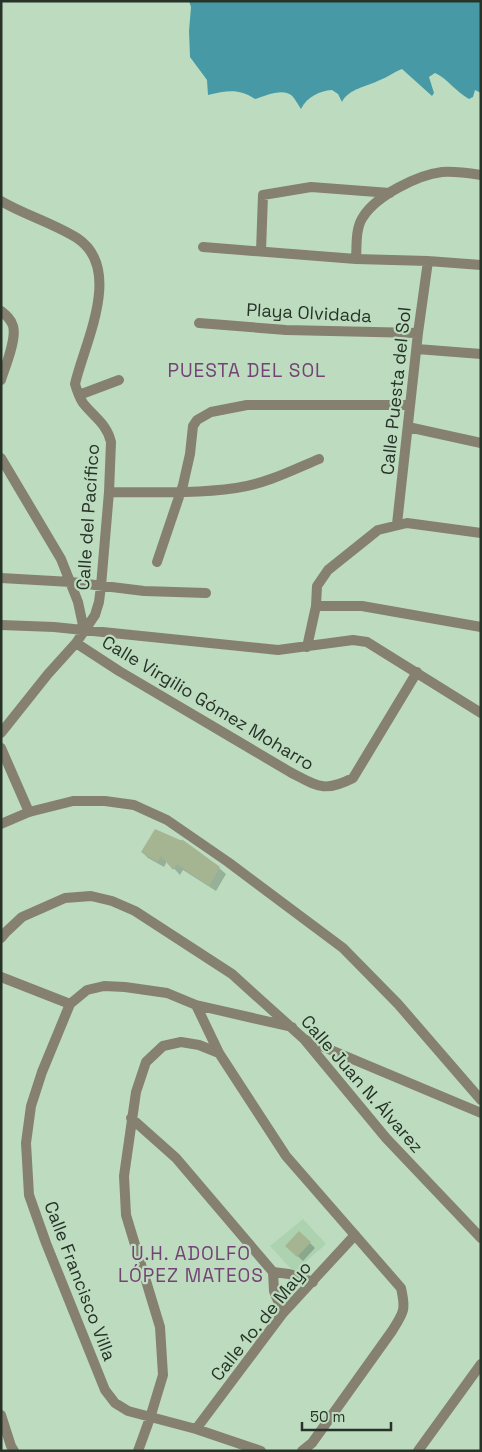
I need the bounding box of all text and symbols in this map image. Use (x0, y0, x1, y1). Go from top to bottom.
street label: Playa Olvidada (246, 298, 372, 327)
street label: Calle Puesta del Sol (375, 306, 416, 476)
district label: PUESTA DEL SOL (168, 358, 326, 383)
street label: Calle del Pacífico (71, 443, 104, 591)
street label: Calle Virgilio Gómez Moharro (98, 630, 319, 775)
street label: Calle Juan N. Álvarez (296, 1010, 429, 1157)
street label: Calle Francisco Villa (39, 1198, 122, 1364)
district label: U.H. ADOLFO LÓPEZ MATEOS (118, 1241, 264, 1288)
street label: Calle 1o. de Mayo (205, 1256, 316, 1385)
scale bar (302, 1400, 391, 1432)
text: 50 m (310, 1407, 345, 1426)

